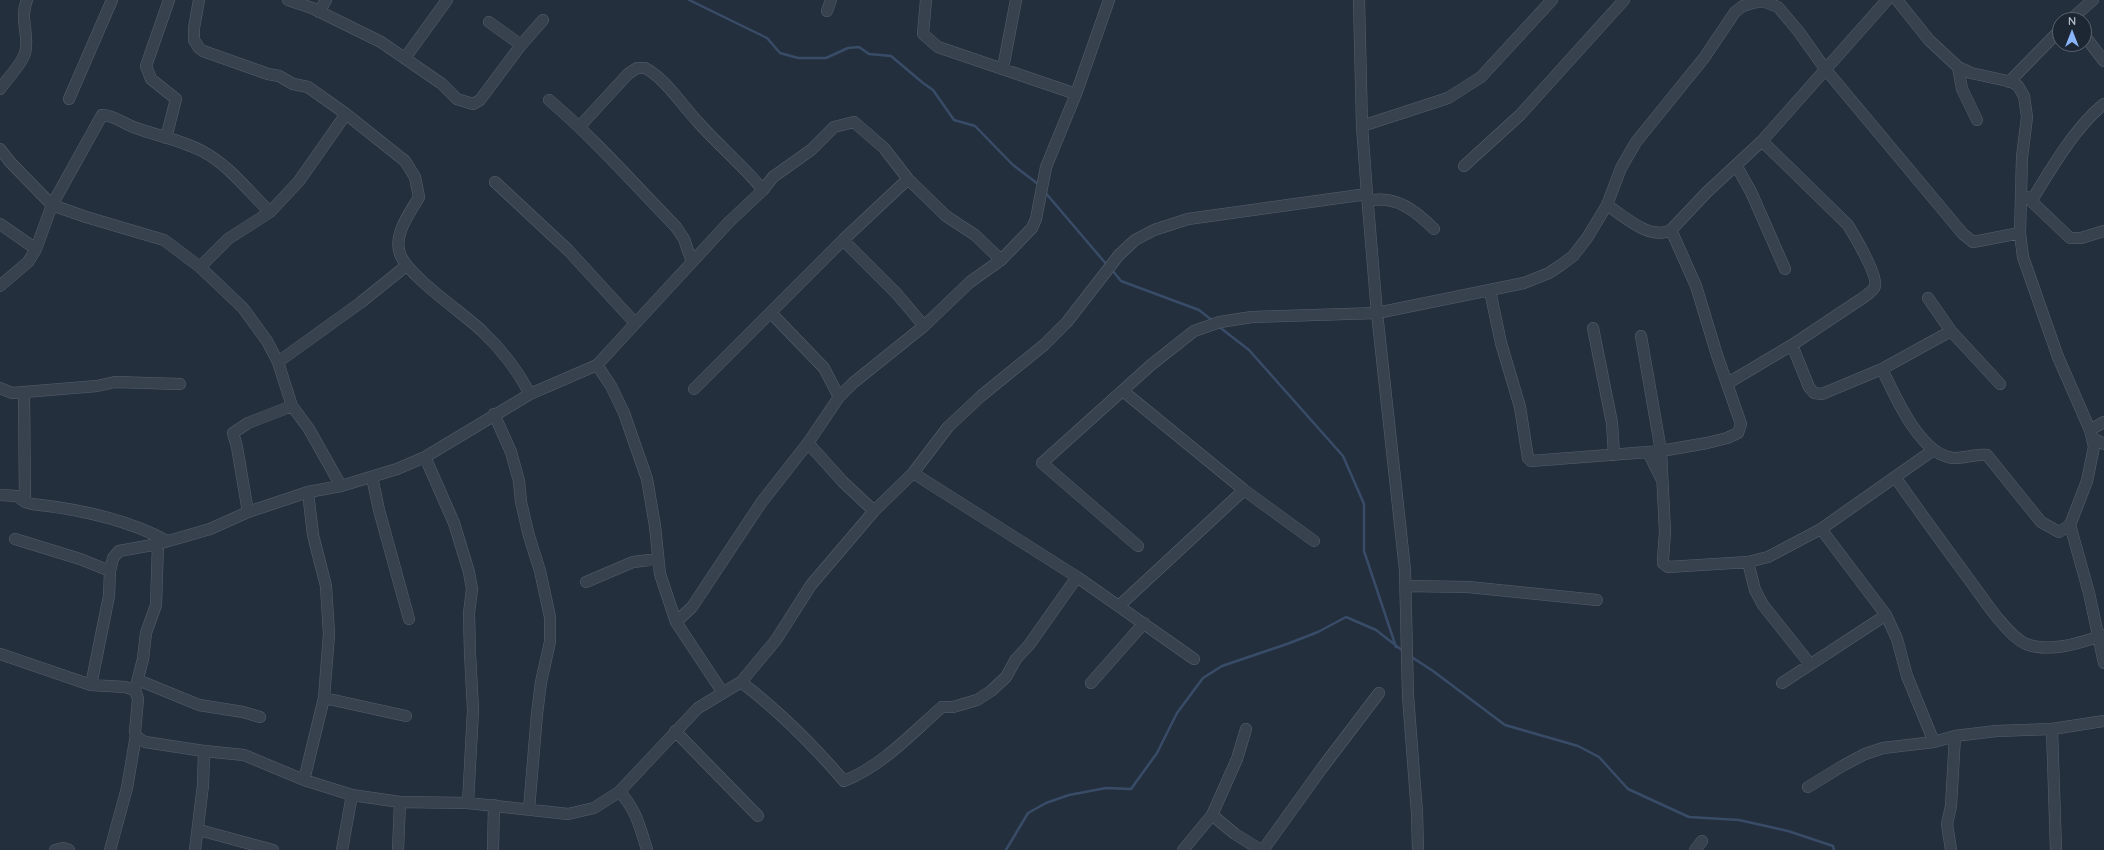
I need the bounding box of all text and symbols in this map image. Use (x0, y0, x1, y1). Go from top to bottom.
north arrow (2052, 12, 2092, 52)
text: N (2068, 14, 2076, 28)

